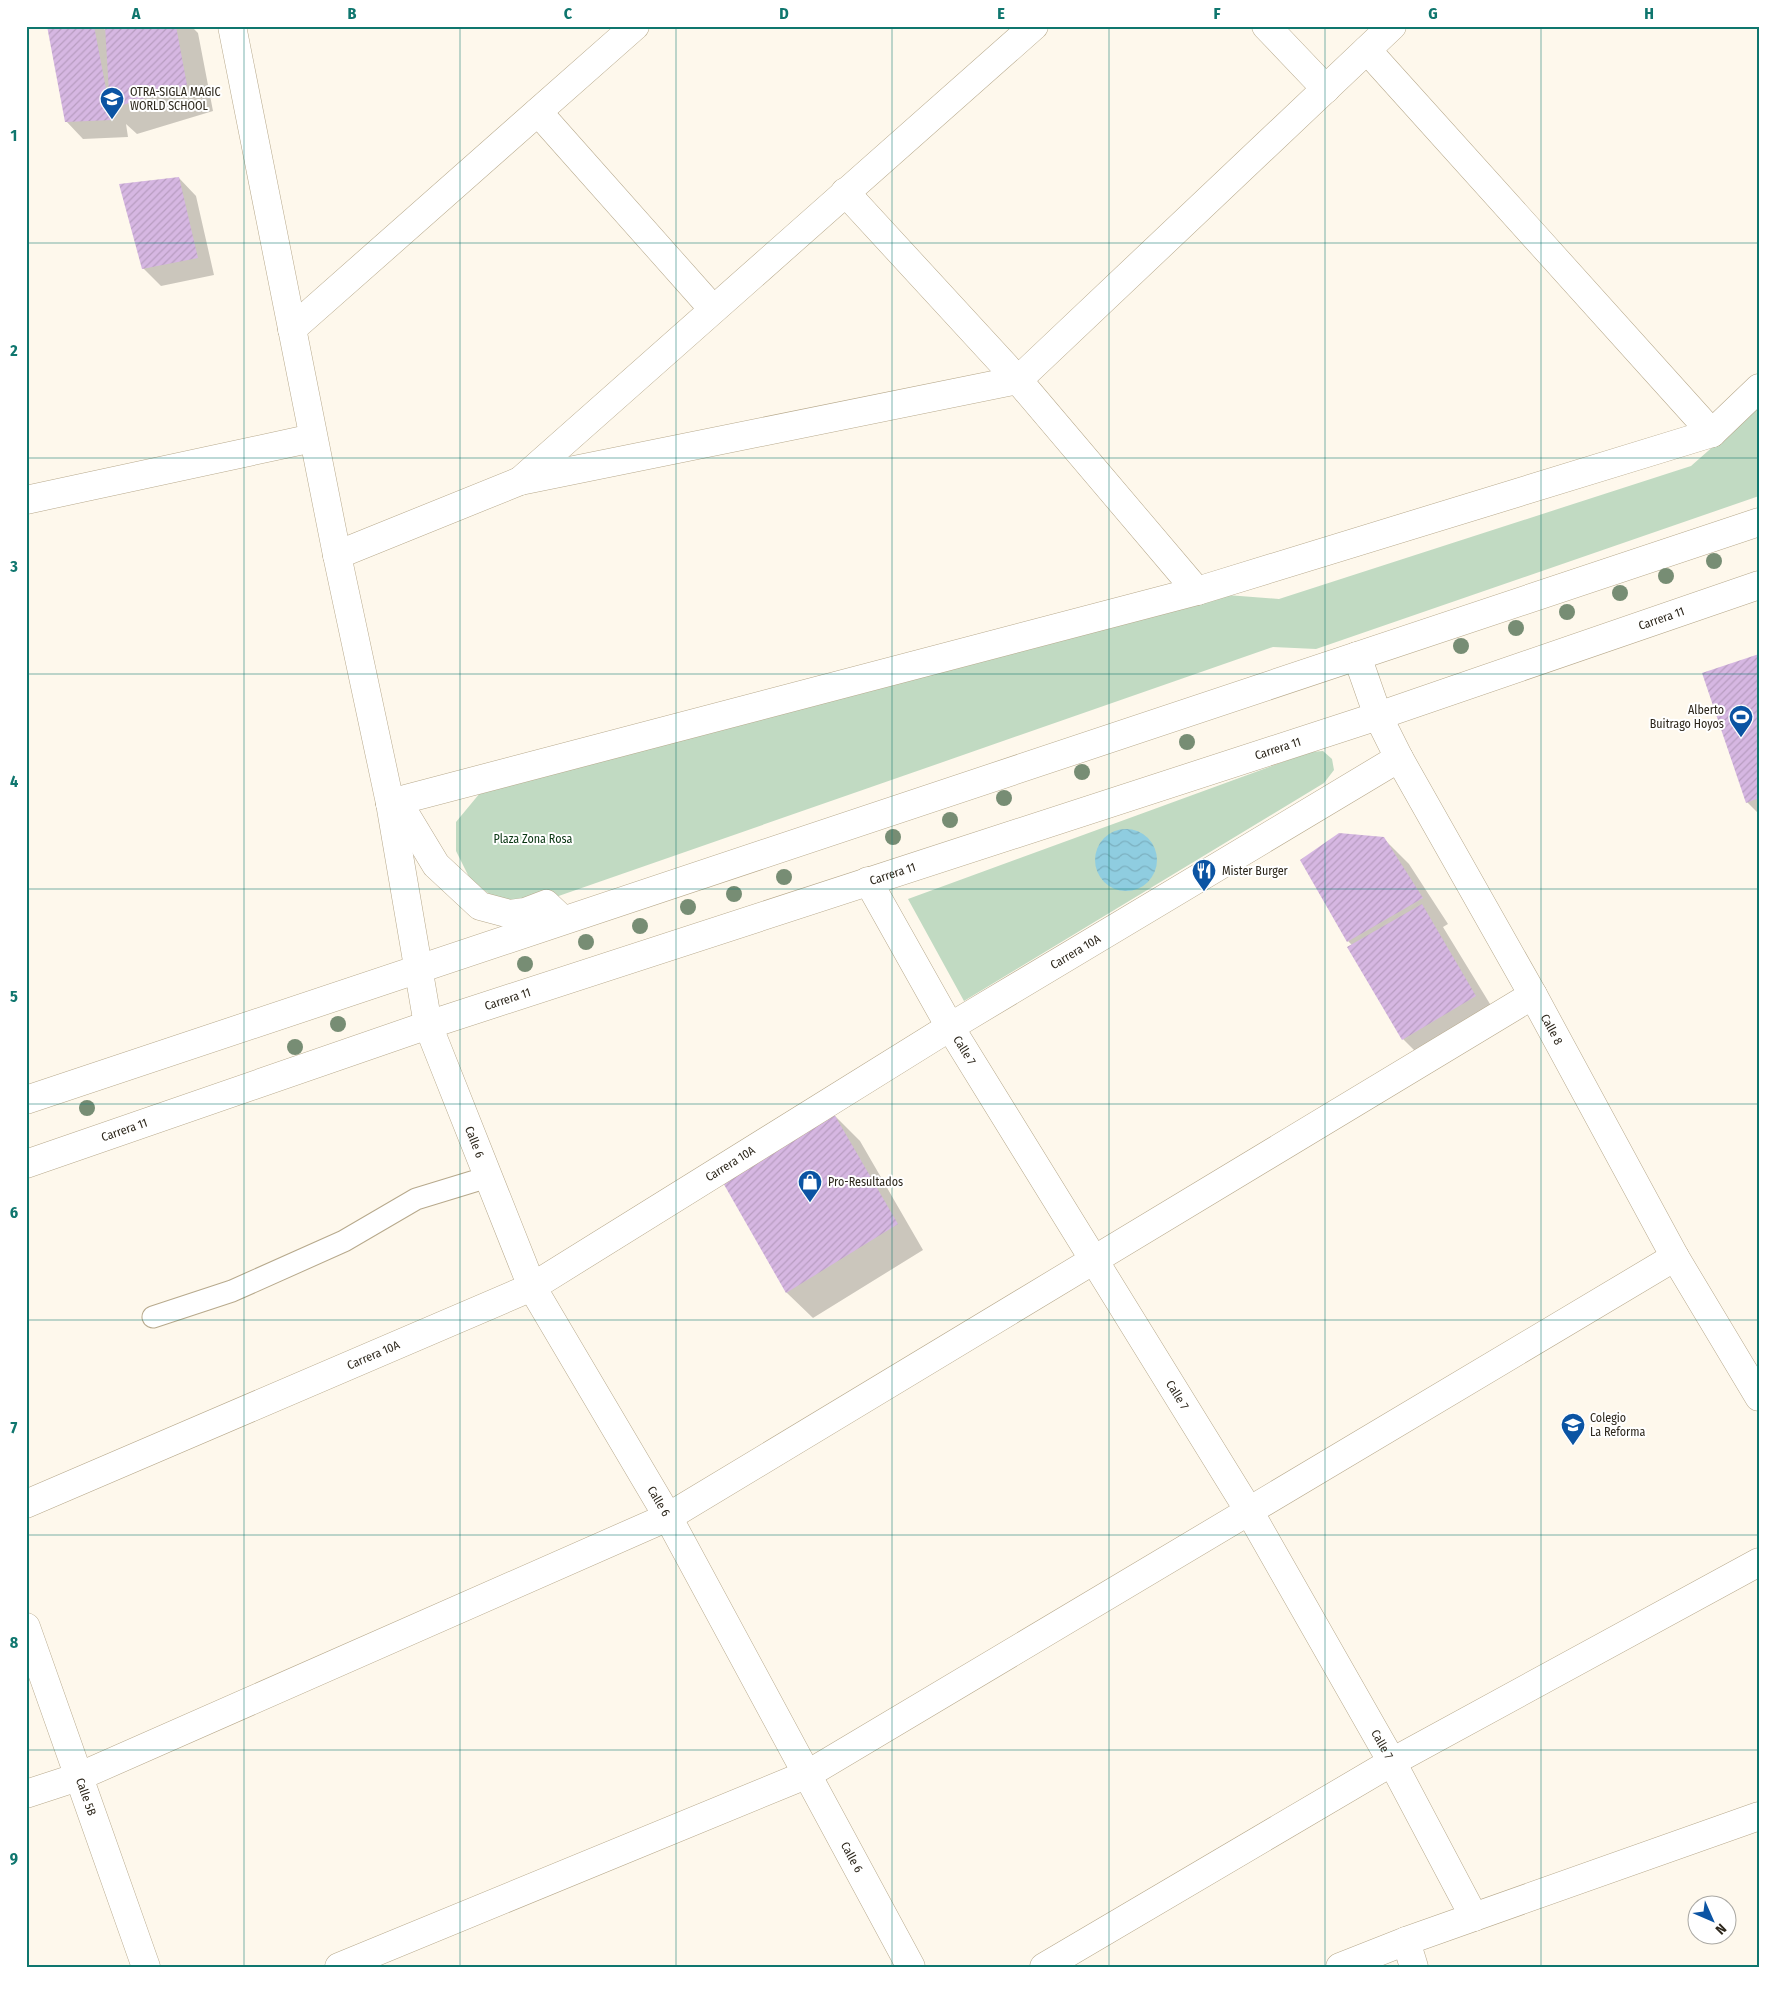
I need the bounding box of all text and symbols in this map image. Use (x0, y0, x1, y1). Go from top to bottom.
text: A (131, 4, 141, 23)
text: B (348, 4, 357, 23)
text: C (564, 4, 573, 23)
text: D (779, 4, 789, 23)
text: E (997, 4, 1005, 23)
text: F (1213, 4, 1221, 23)
text: G (1428, 4, 1438, 23)
text: H (1644, 4, 1654, 23)
place label: OTRA-SIGLA MAGIC WORLD SCHOOL (130, 85, 221, 113)
school or university icon: OTRA-SIGLA MAGIC WORLD SCHOOL (99, 86, 125, 120)
text: 1 (11, 126, 17, 145)
text: 2 (9, 341, 18, 360)
text: 3 (9, 557, 18, 576)
street label: Carrera 11 (1637, 604, 1686, 633)
place label: Alberto Buitrago Hoyos (1650, 703, 1724, 731)
sports icon: Alberto Buitrago Hoyos (1728, 704, 1754, 738)
street label: Carrera 11 (1253, 735, 1303, 763)
text: 4 (10, 772, 18, 791)
park label: Plaza Zona Rosa (494, 832, 572, 846)
restaurant icon: Mister Burger (1191, 858, 1217, 892)
street label: Carrera 11 (868, 860, 917, 888)
place label: Mister Burger (1222, 864, 1289, 878)
street label: Carrera 10A (1048, 931, 1103, 972)
street label: Carrera 11 (483, 985, 532, 1013)
text: 5 (10, 987, 18, 1006)
street label: Calle 8 (1538, 1012, 1566, 1047)
street label: Calle 7 (950, 1033, 979, 1068)
street label: Carrera 11 (99, 1116, 149, 1144)
street label: Calle 6 (462, 1124, 487, 1160)
street label: Carrera 10A (703, 1143, 758, 1184)
shop icon: Pro-Resultados (797, 1169, 823, 1203)
place label: Pro-Resultados (828, 1175, 903, 1189)
text: 6 (10, 1203, 18, 1222)
street label: Carrera 10A (345, 1337, 402, 1372)
street label: Calle 7 (1163, 1378, 1192, 1412)
place label: Colegio La Reforma (1590, 1411, 1646, 1439)
school or university icon: Colegio La Reforma (1560, 1412, 1586, 1446)
text: 7 (11, 1418, 18, 1437)
street label: Calle 6 (644, 1484, 673, 1519)
text: 8 (10, 1633, 19, 1652)
street label: Calle 7 (1368, 1727, 1396, 1762)
street label: Calle 5B (73, 1776, 99, 1818)
street label: Calle 6 (838, 1840, 866, 1875)
text: 9 (10, 1849, 18, 1868)
north arrow (1688, 1896, 1738, 1946)
text: N (1712, 1920, 1730, 1938)

